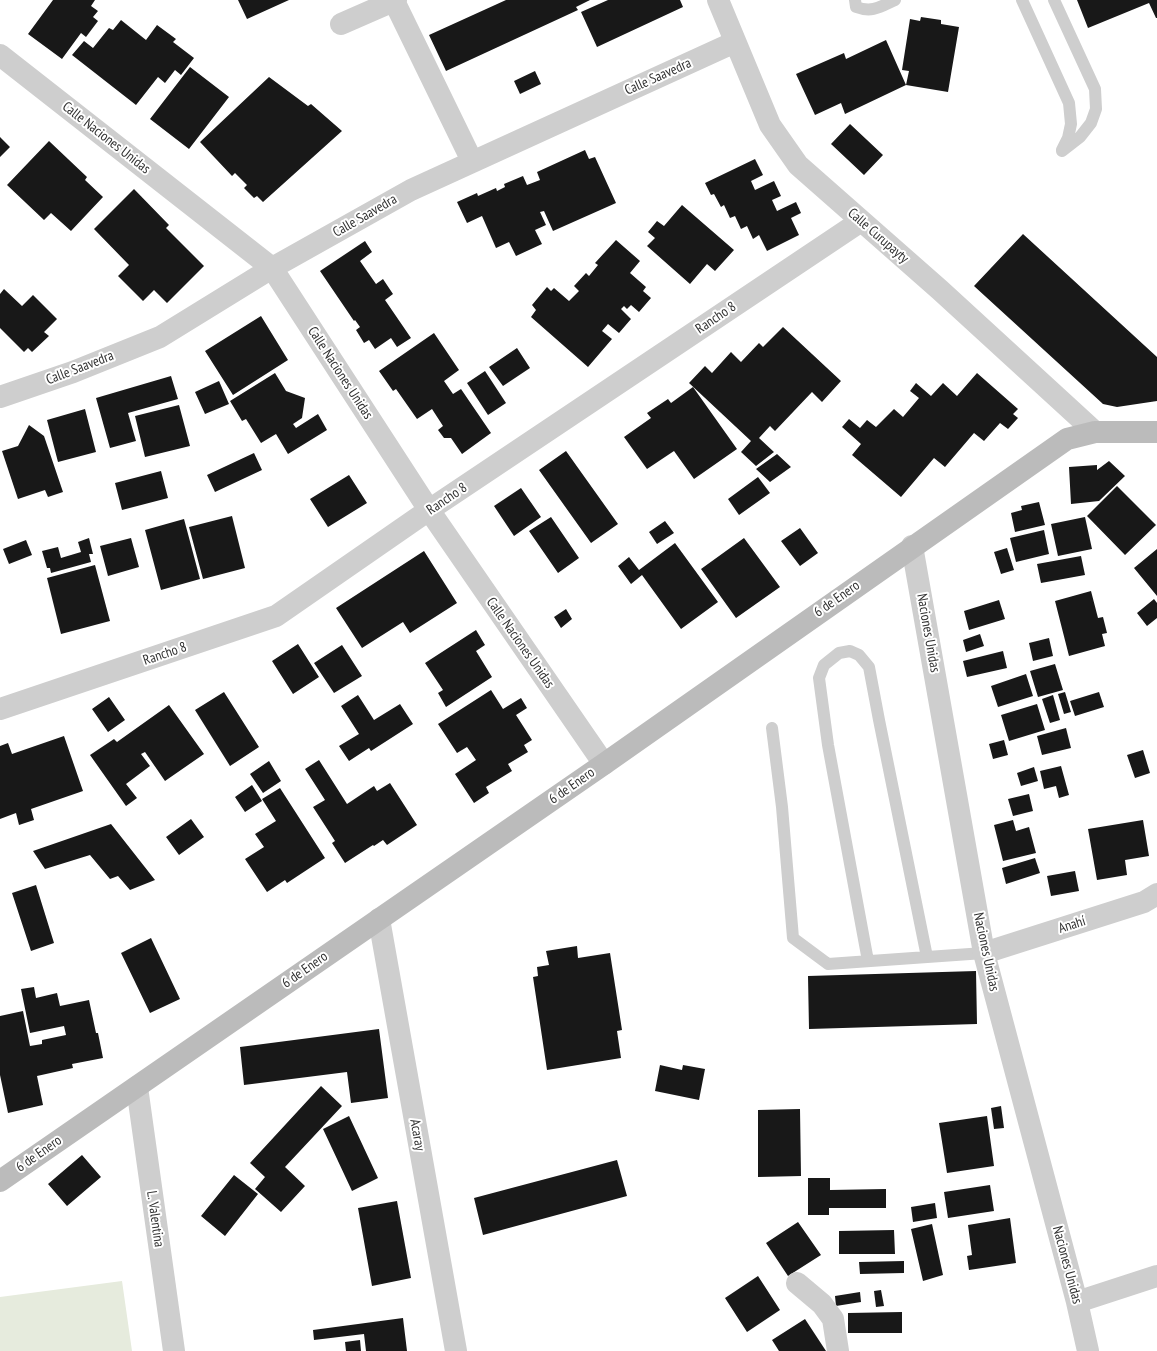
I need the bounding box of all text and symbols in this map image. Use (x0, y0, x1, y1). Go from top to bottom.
street label: Calle Saavedra (622, 55, 694, 99)
street label: Calle Naciones Unidas (59, 99, 153, 177)
street label: Calle Saavedra (330, 191, 400, 241)
street label: Calle Curupayty (844, 205, 912, 267)
street label: Rancho 8 (693, 298, 739, 338)
street label: Calle Naciones Unidas (304, 324, 376, 422)
street label: Calle Saavedra (44, 347, 116, 389)
street label: Rancho 8 (424, 479, 470, 519)
street label: 6 de Enero (811, 577, 863, 621)
street label: Naciones Unidas (913, 592, 943, 674)
street label: Calle Naciones Unidas (482, 594, 558, 692)
street label: Rancho 8 (141, 639, 189, 669)
street label: 6 de Enero (546, 764, 598, 808)
street label: Naciones Unidas (969, 911, 1003, 993)
street label: Anahí (1056, 913, 1088, 937)
street label: 6 de Enero (279, 948, 331, 992)
street label: Acaray (406, 1118, 428, 1152)
street label: 6 de Enero (13, 1132, 65, 1176)
street label: L. Valentina (143, 1190, 167, 1248)
street label: Naciones Unidas (1049, 1224, 1085, 1306)

